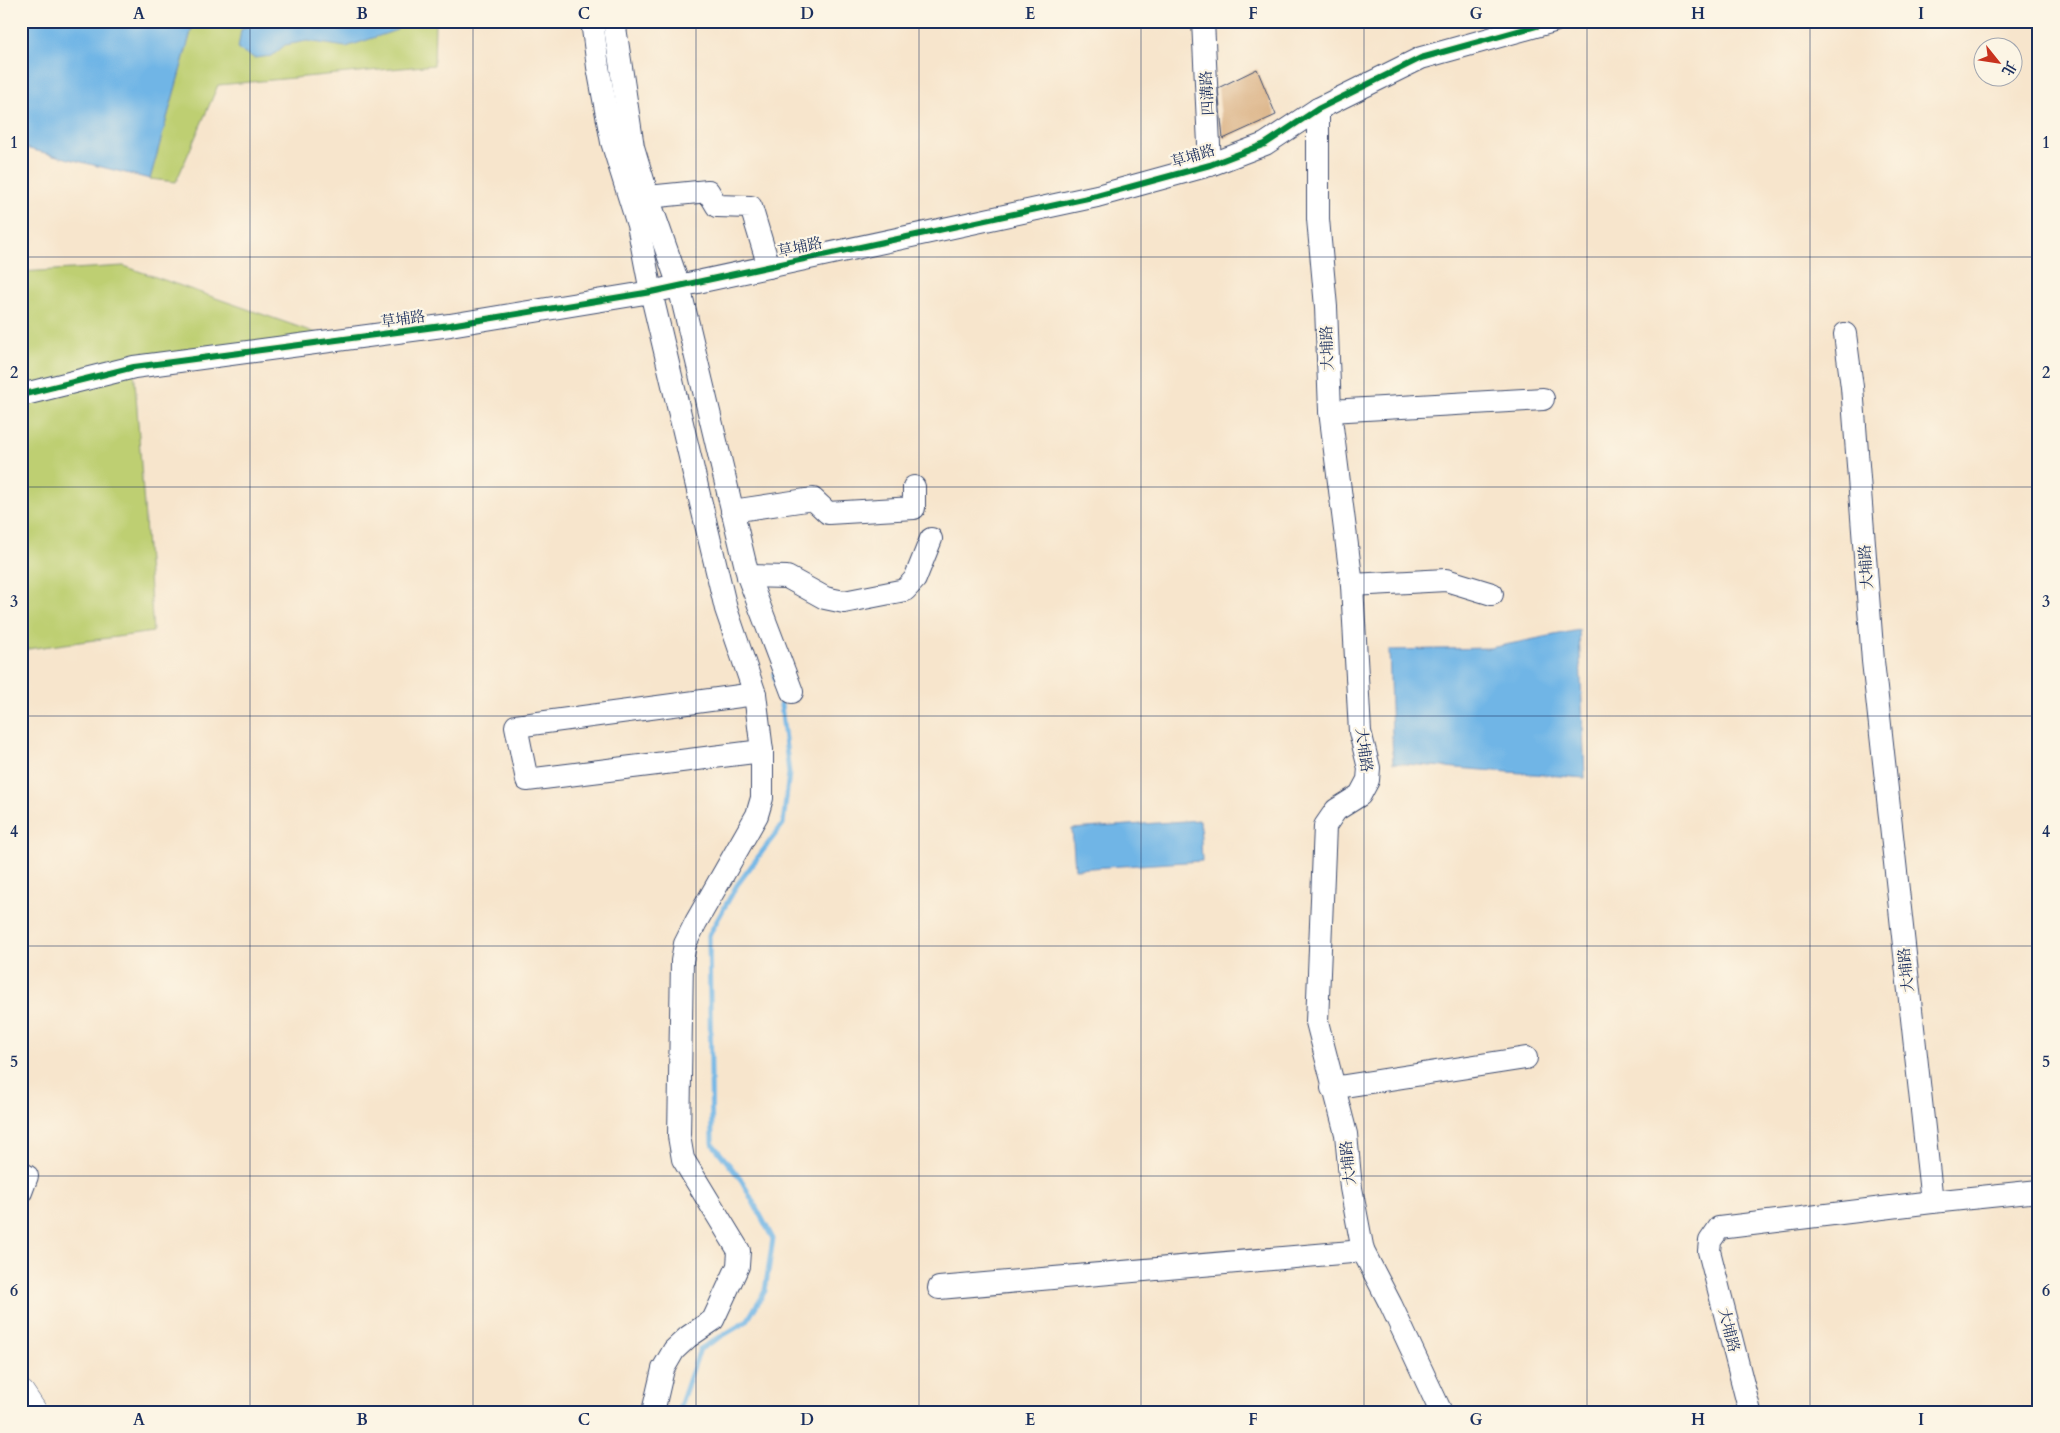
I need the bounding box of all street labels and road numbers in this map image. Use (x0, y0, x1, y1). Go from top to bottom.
street label: 四溝路 (1196, 70, 1218, 116)
street label: 草埔路 (1169, 140, 1217, 172)
street label: 草埔路 (776, 233, 824, 261)
street label: 草埔路 (379, 306, 427, 332)
street label: 大埔路 (1316, 325, 1338, 371)
street label: 大埔路 (1854, 544, 1878, 590)
street label: 大埔路 (1351, 726, 1377, 774)
street label: 大埔路 (1894, 947, 1918, 993)
street label: 大埔路 (1336, 1140, 1360, 1186)
street label: 大埔路 (1714, 1306, 1744, 1354)

